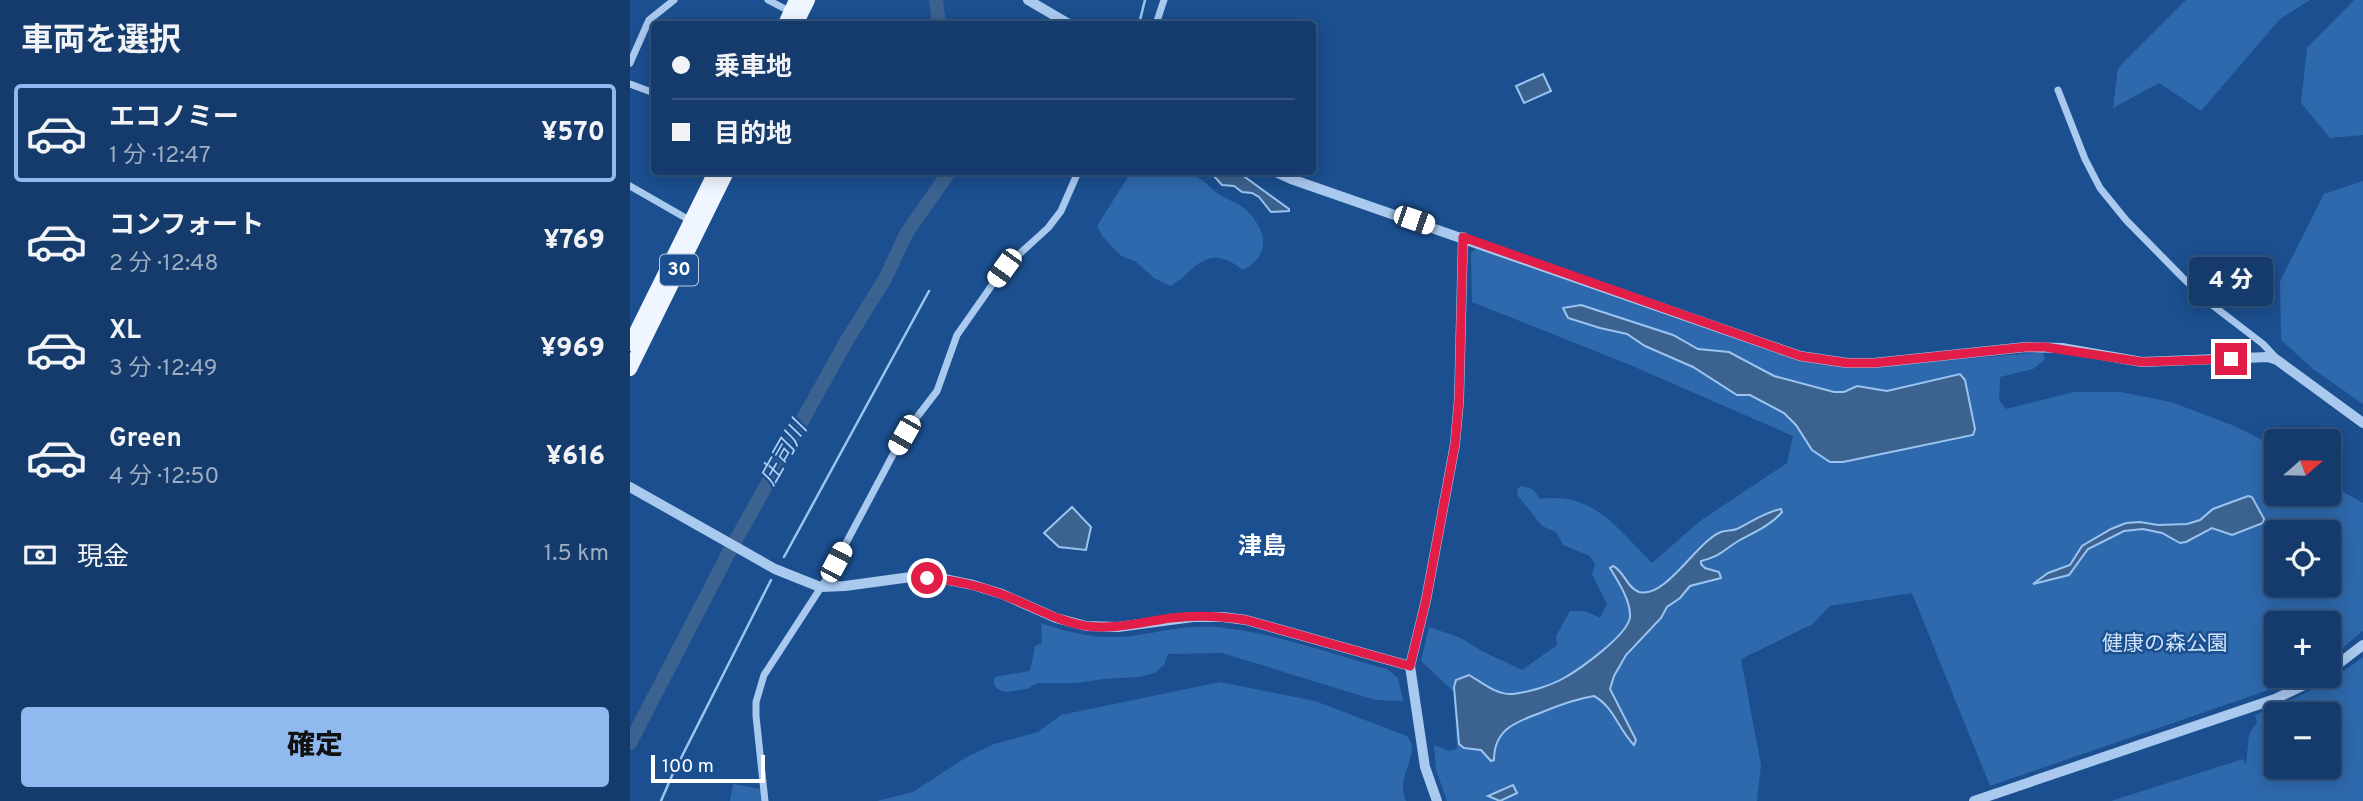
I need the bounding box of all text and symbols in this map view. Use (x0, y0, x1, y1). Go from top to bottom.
text: 車両を選択 (21, 22, 181, 62)
text: 乗車地 (714, 52, 792, 85)
icon: car (25, 102, 88, 165)
text: エコノミー (109, 102, 239, 135)
text: ¥570 (541, 117, 605, 150)
text: 目的地 (714, 119, 792, 152)
text: 1 分 · 12:47 (109, 142, 211, 171)
car (1391, 203, 1438, 237)
icon: car (25, 210, 88, 273)
text: コンフォート (109, 210, 264, 243)
text: ¥769 (543, 225, 605, 258)
car (984, 245, 1025, 291)
text: 2 分 · 12:48 (109, 250, 218, 279)
road number: 30 (660, 254, 698, 286)
callout: 4 分 (2189, 258, 2273, 306)
text: 4 分 (2209, 267, 2253, 296)
text: XL (109, 315, 141, 348)
icon: car (25, 318, 88, 381)
text: ¥969 (540, 333, 605, 366)
route end (2215, 343, 2247, 375)
text: 3 分 · 12:49 (109, 355, 218, 384)
car (885, 412, 924, 458)
water label: 庄司川 (755, 414, 816, 491)
text: Green (109, 423, 182, 456)
icon: car (25, 426, 88, 489)
north arrow (2264, 429, 2342, 506)
map controls (2264, 429, 2341, 779)
text: ¥616 (546, 441, 605, 474)
text: 4 分 · 12:50 (109, 463, 219, 492)
button: locate (2264, 520, 2341, 597)
district label: 津島 (1238, 533, 1286, 563)
icon: cash (21, 536, 59, 574)
car (817, 539, 856, 585)
text: 1.5 km (544, 540, 609, 569)
text: 現金 (77, 542, 129, 575)
route start (911, 562, 943, 594)
button: + (2264, 611, 2341, 688)
park label: 健康の森公園 (2102, 631, 2228, 658)
button: − (2264, 702, 2341, 779)
button: 確定 (21, 707, 609, 787)
scale bar (651, 752, 765, 784)
text: 100 m (662, 755, 714, 779)

